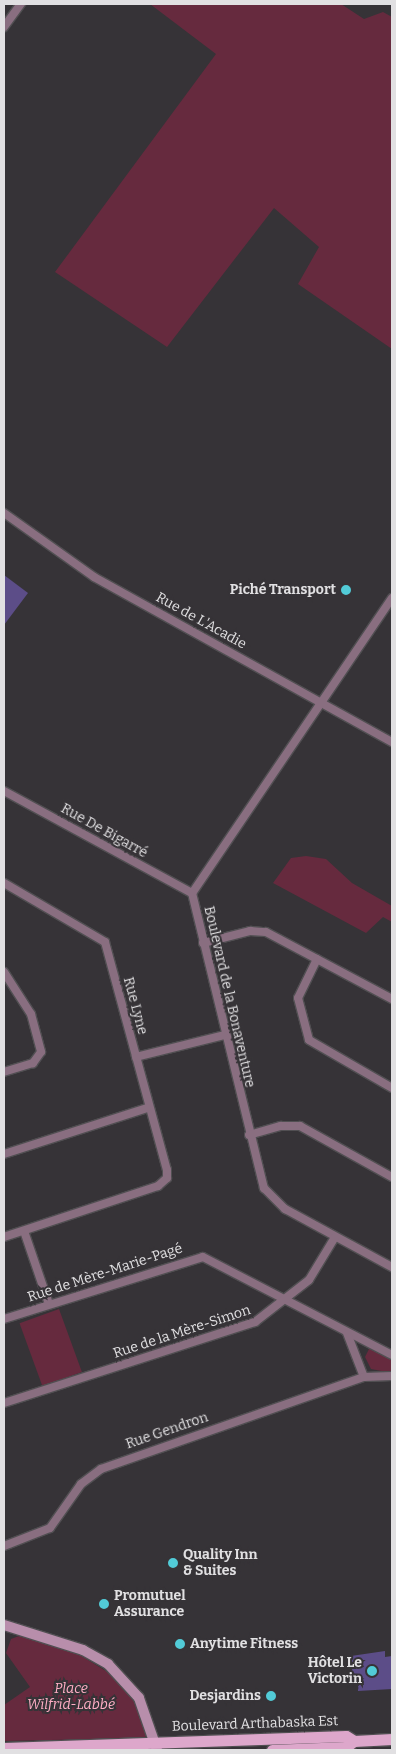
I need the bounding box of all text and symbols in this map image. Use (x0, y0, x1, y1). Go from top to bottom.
place label: Piché Transport (230, 582, 336, 598)
marker: Piché Transport (340, 584, 352, 596)
street label: Rue de L'Acadie (153, 589, 249, 653)
street label: Rue De Bigarré (58, 800, 150, 862)
street label: Boulevard de la Bonaventure (200, 905, 258, 1089)
street label: Rue Lyne (119, 975, 151, 1037)
street label: Rue de Mère-Marie-Pagé (25, 1240, 185, 1306)
street label: Rue de la Mère-Simon (111, 1302, 253, 1362)
street label: Rue Gendron (124, 1409, 210, 1453)
place label: Quality Inn & Suites (183, 1547, 258, 1580)
marker: Quality Inn & Suites (167, 1557, 179, 1569)
place label: Promutuel Assurance (114, 1588, 186, 1620)
marker: Promutuel Assurance (98, 1598, 110, 1610)
place label: Anytime Fitness (190, 1636, 298, 1652)
marker: Anytime Fitness (174, 1638, 186, 1650)
place label: Hôtel Le Victorin (308, 1655, 362, 1688)
marker: Hôtel Le Victorin (366, 1665, 378, 1677)
park label: Place Wilfrid-Labbé (27, 1681, 115, 1714)
place label: Desjardins (189, 1688, 261, 1704)
marker: Desjardins (265, 1690, 277, 1702)
street label: Boulevard Arthabaska Est (171, 1713, 339, 1735)

